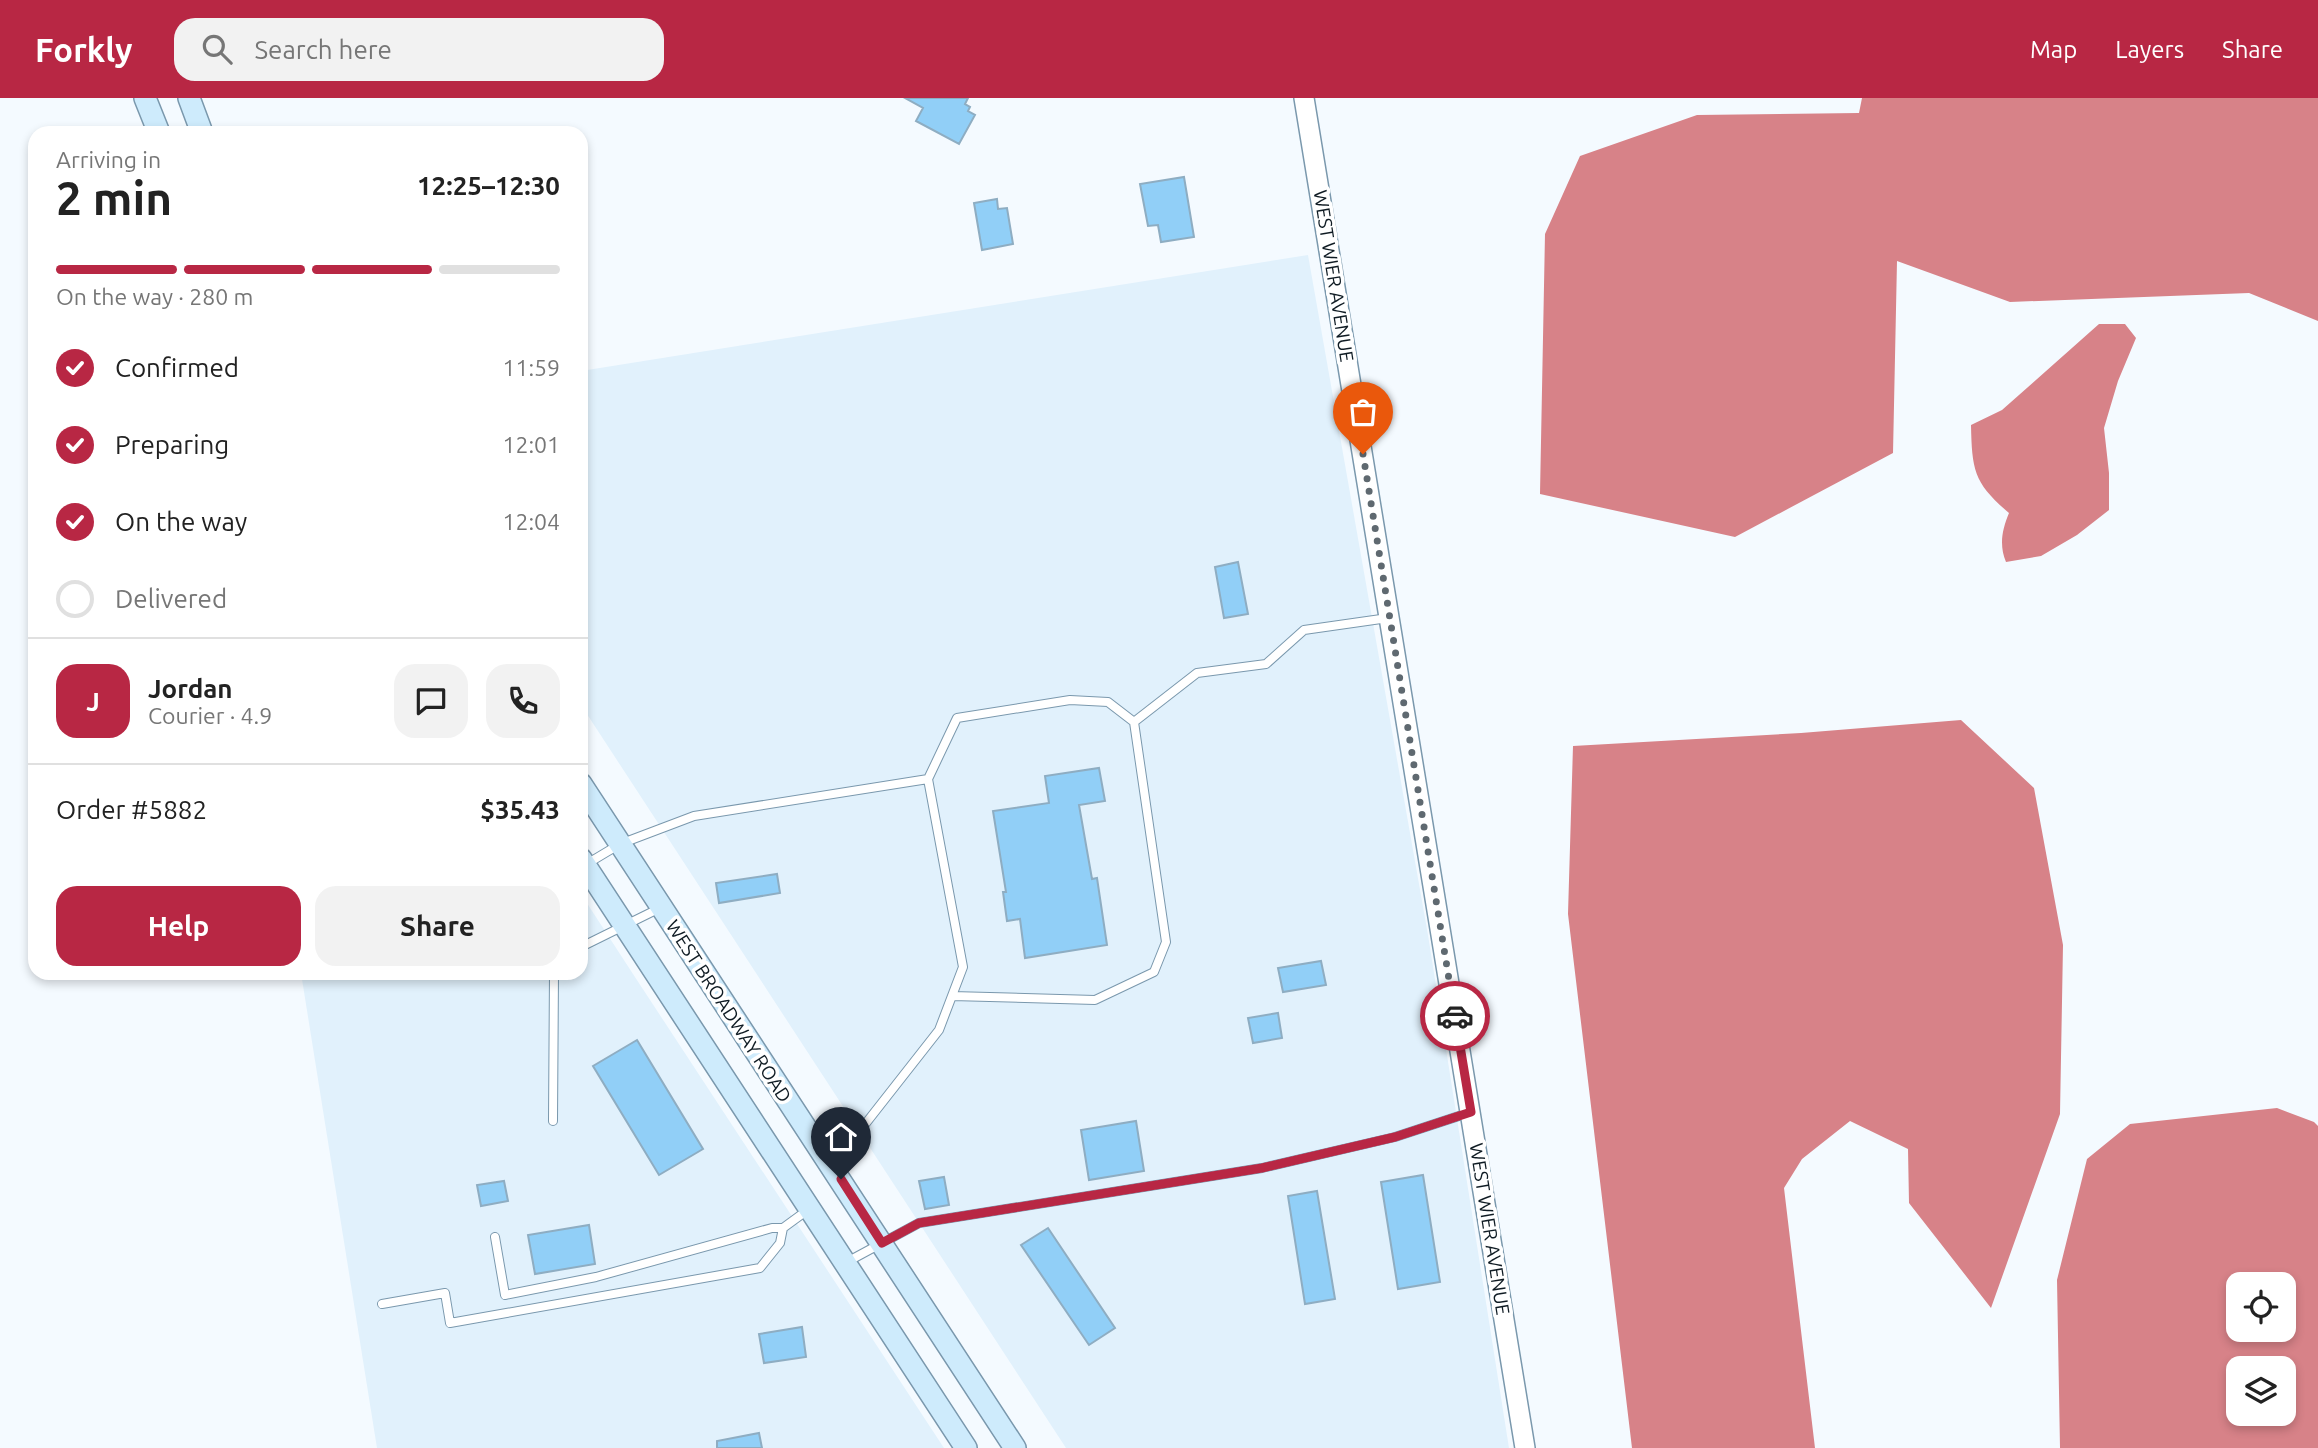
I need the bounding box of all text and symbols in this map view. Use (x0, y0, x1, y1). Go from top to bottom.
search box (174, 18, 664, 81)
icon: search (198, 30, 236, 68)
text: Forkly (35, 31, 132, 68)
text: Search here (254, 35, 392, 64)
text: Map (2030, 36, 2077, 63)
text: Layers (2115, 36, 2184, 63)
text: Share (2222, 36, 2283, 63)
text: Arriving in (56, 147, 161, 172)
text: 12:25–12:30 (417, 171, 560, 200)
text: 2 min (56, 172, 172, 224)
street label: WEST WIER AVENUE (1310, 189, 1358, 363)
text: On the way · 280 m (56, 284, 253, 309)
icon: check (56, 349, 94, 387)
text: Confirmed (115, 353, 239, 382)
text: 11:59 (502, 355, 560, 380)
pin (1333, 382, 1393, 454)
icon: bag (1344, 393, 1382, 431)
icon: check (56, 426, 94, 464)
text: Preparing (115, 430, 229, 459)
text: 12:01 (502, 432, 560, 457)
icon: check (56, 503, 94, 541)
text: On the way (115, 507, 247, 536)
text: 12:04 (502, 509, 560, 534)
text: Delivered (115, 584, 227, 613)
button: chat (394, 664, 468, 738)
button: phone (486, 664, 560, 738)
text: Jordan (148, 674, 233, 703)
text: J (86, 687, 100, 716)
text: Courier · 4.9 (148, 703, 272, 728)
text: Order #5882 (56, 795, 207, 824)
text: $35.43 (480, 795, 560, 824)
button: Help (56, 886, 301, 966)
button: Share (315, 886, 560, 966)
street label: WEST BROADWAY ROAD (662, 916, 796, 1106)
courier (1420, 981, 1490, 1051)
icon: car (1436, 997, 1474, 1035)
pin (811, 1107, 871, 1179)
icon: home (822, 1118, 860, 1156)
street label: WEST WIER AVENUE (1466, 1142, 1514, 1316)
map controls (2226, 1272, 2296, 1426)
button: locate (2226, 1272, 2296, 1342)
button: layers (2226, 1356, 2296, 1426)

